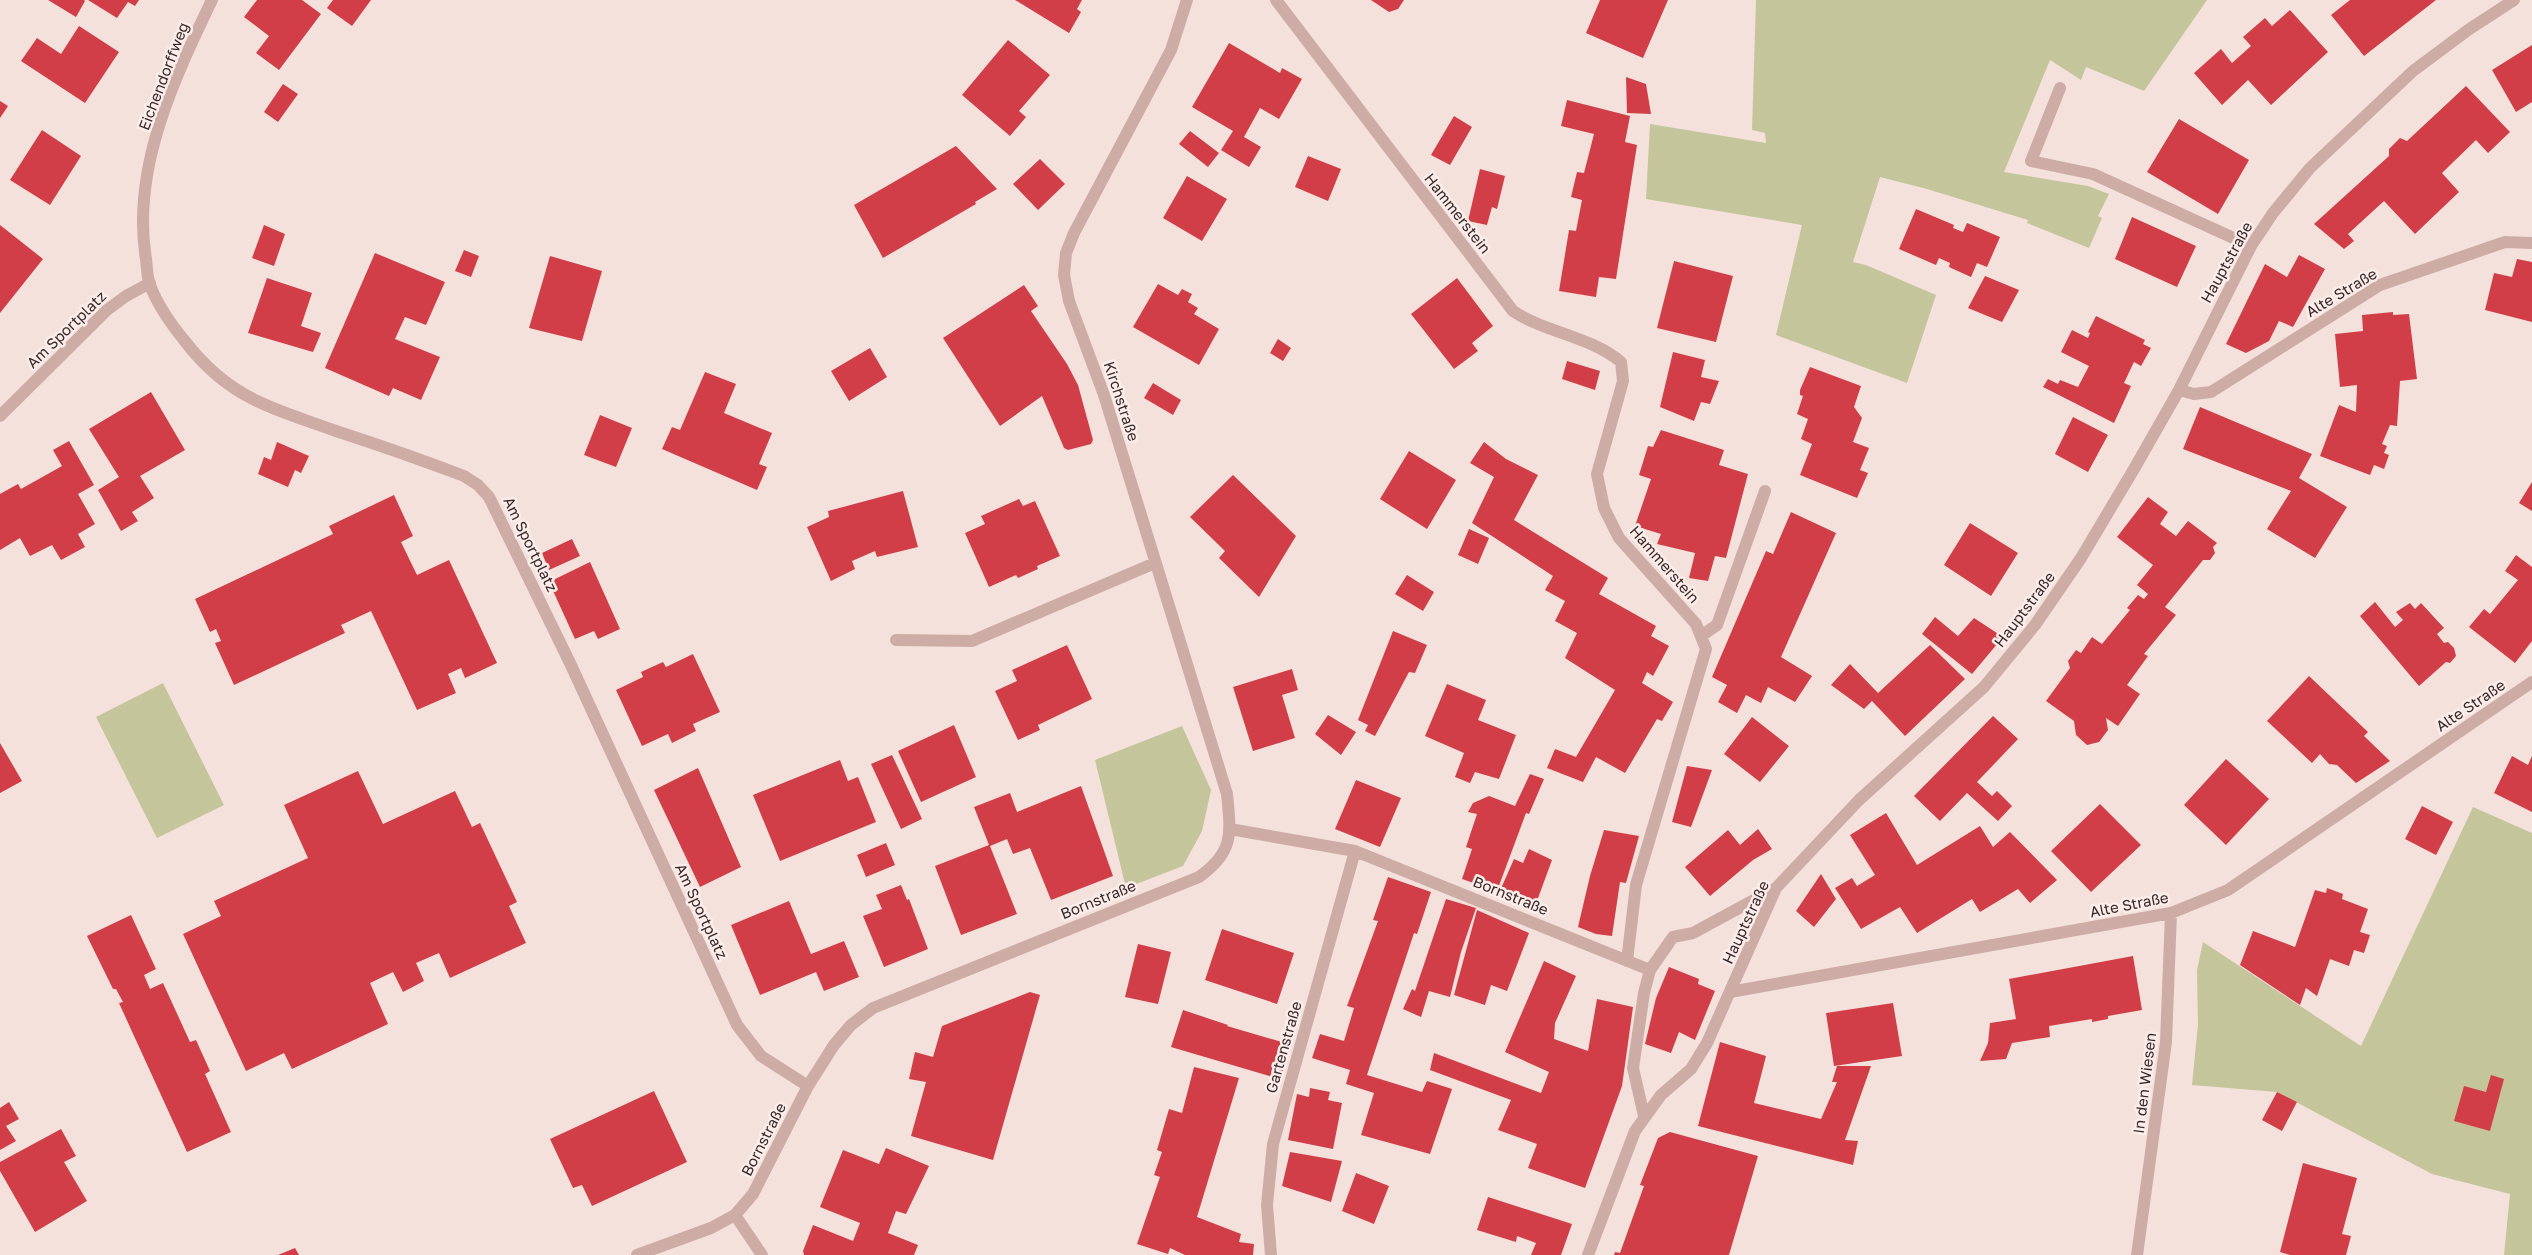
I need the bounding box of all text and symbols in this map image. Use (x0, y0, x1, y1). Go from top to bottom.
street label: Eichendorffweg (134, 19, 192, 133)
street label: Hammerstein (1421, 169, 1495, 257)
street label: Hauptstraße (2196, 218, 2256, 306)
street label: Alte Straße (2302, 264, 2380, 320)
street label: Am Sportplatz (23, 286, 110, 371)
street label: Kirchstraße (1101, 359, 1143, 444)
street label: Am Sportplatz (500, 494, 562, 595)
street label: Hammerstein (1626, 522, 1704, 606)
street label: Hauptstraße (1990, 568, 2058, 650)
street label: Alte Straße (2432, 675, 2508, 735)
street label: Am Sportplatz (672, 860, 732, 962)
street label: Bornstraße (1471, 872, 1552, 918)
street label: Bornstraße (1058, 876, 1139, 922)
street label: Hauptstraße (1718, 877, 1772, 966)
street label: Alte Straße (2088, 888, 2170, 920)
street label: Gartenstraße (1261, 999, 1305, 1095)
street label: In den Wiesen (2129, 1031, 2159, 1135)
street label: Bornstraße (737, 1099, 789, 1179)

